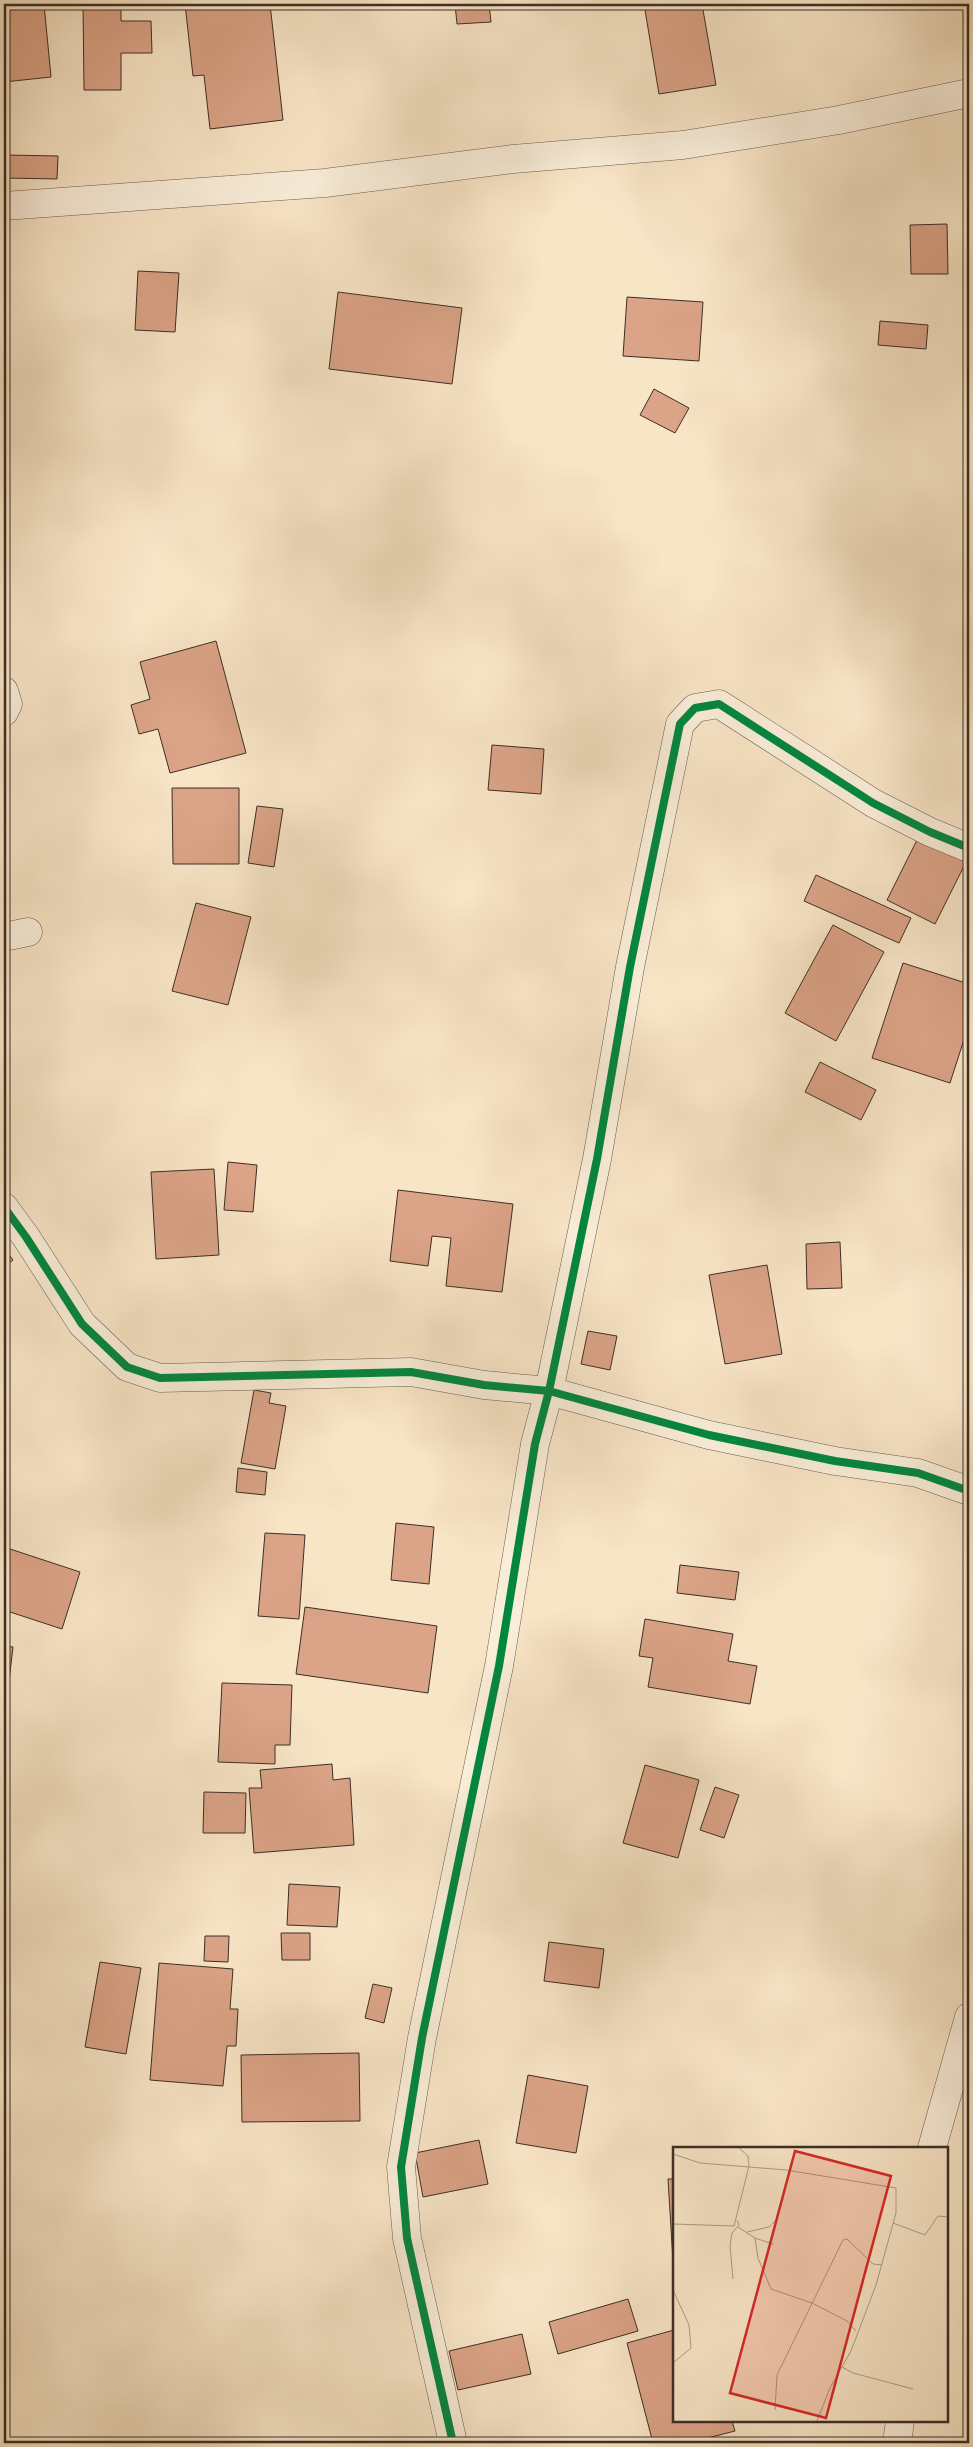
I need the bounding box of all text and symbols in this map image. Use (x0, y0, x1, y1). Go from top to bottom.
inset map (673, 2147, 948, 2422)

